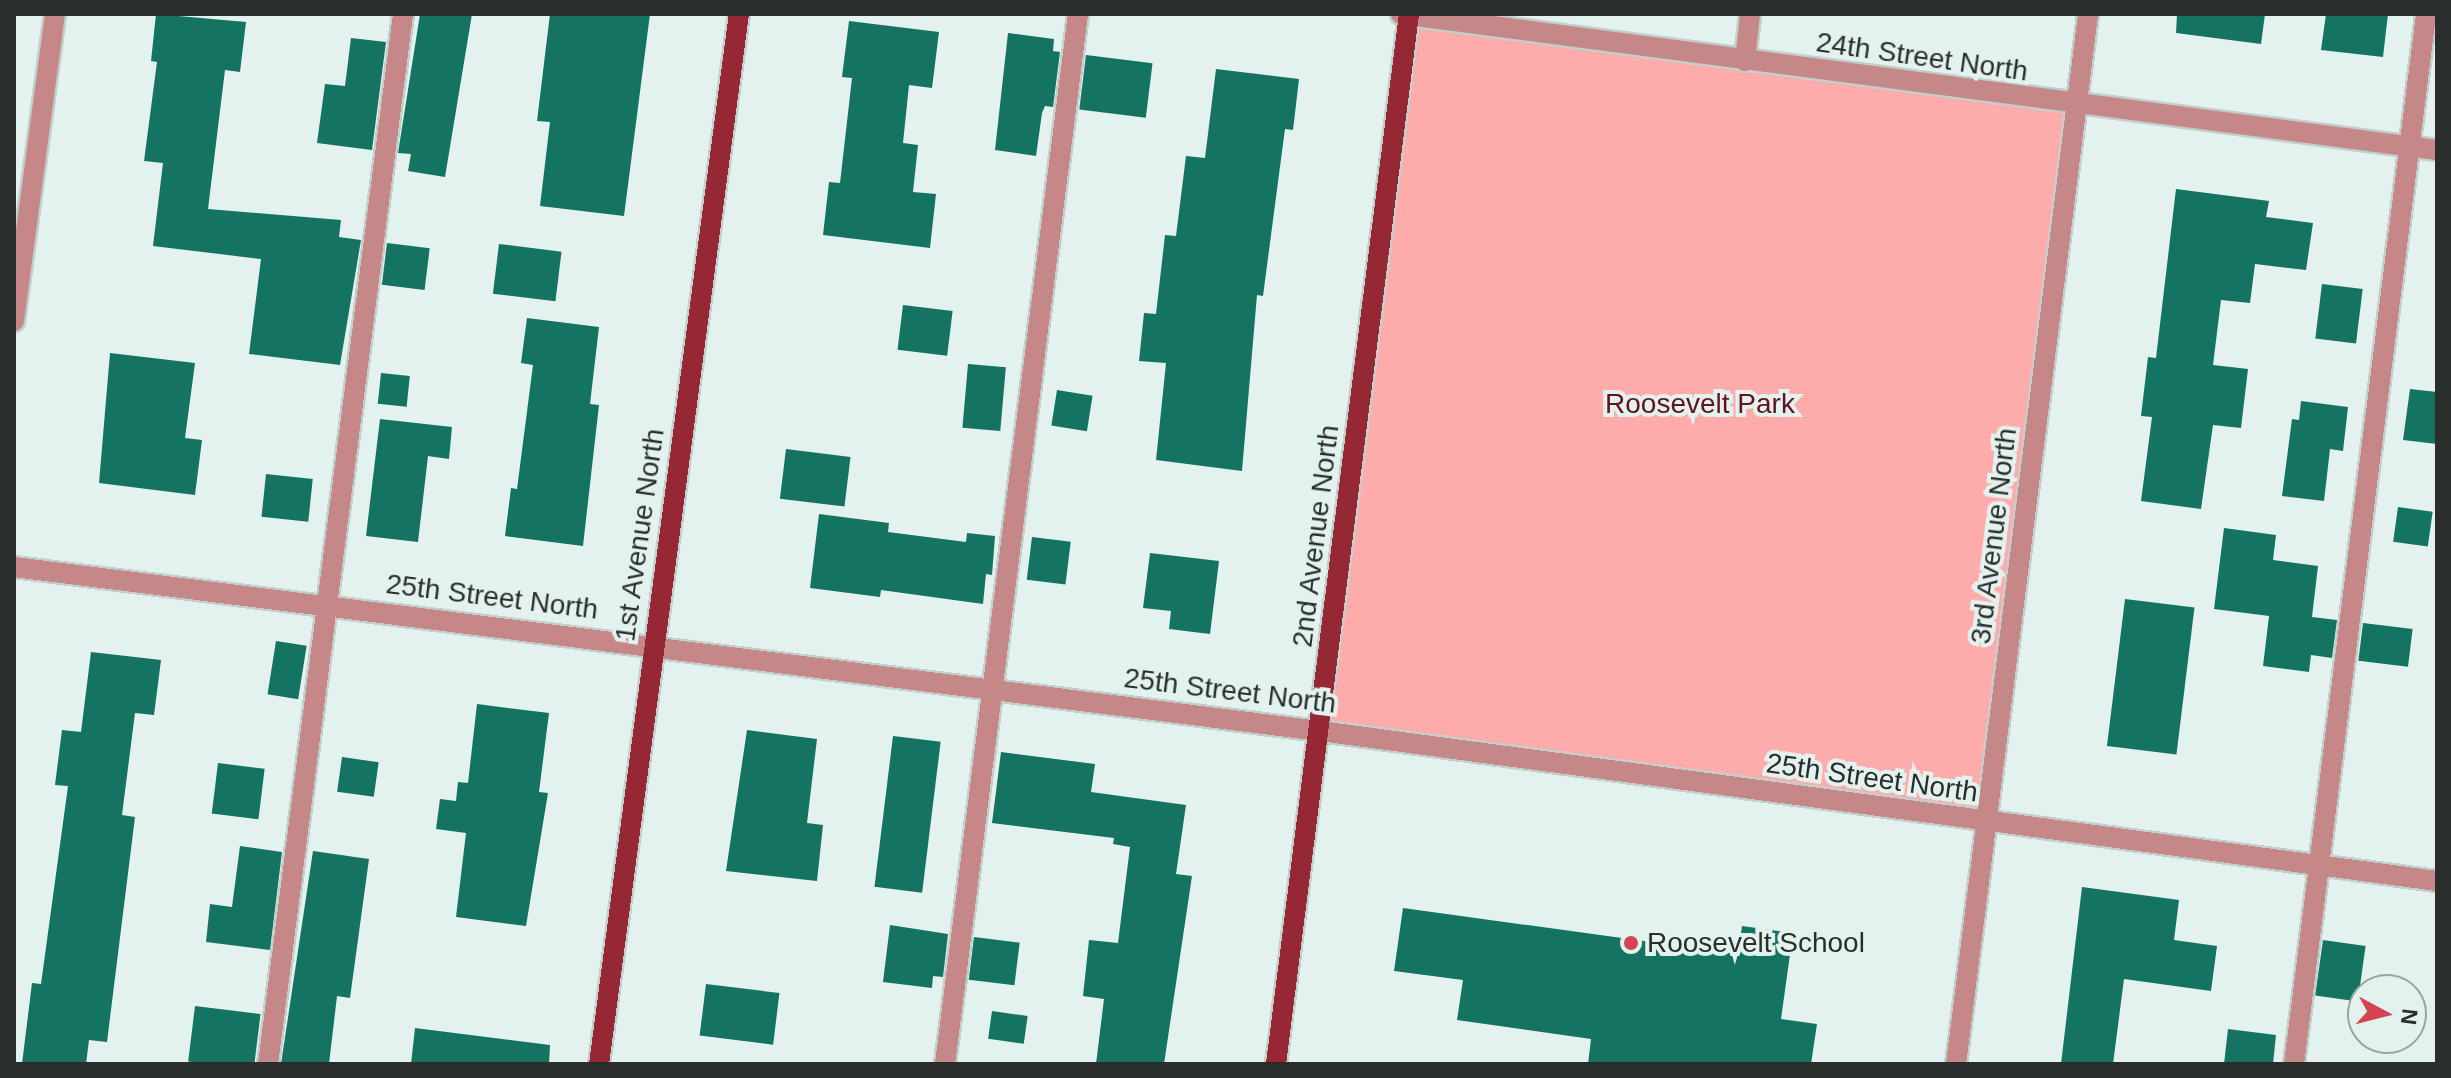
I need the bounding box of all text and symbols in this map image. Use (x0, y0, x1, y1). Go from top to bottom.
street label: 24th Street North (1814, 26, 2030, 88)
park label: Roosevelt Park (1605, 387, 1795, 421)
street label: 2nd Avenue North (1286, 422, 1346, 650)
street label: 3rd Avenue North (1964, 425, 2024, 647)
street label: 1st Avenue North (608, 426, 672, 644)
street label: 25th Street North (384, 567, 600, 627)
street label: 25th Street North (1122, 661, 1338, 721)
street label: 25th Street North (1764, 747, 1980, 809)
place label: Roosevelt School (1647, 926, 1865, 960)
marker: Roosevelt School (1622, 934, 1640, 952)
north arrow (2347, 974, 2427, 1054)
text: N (2396, 1007, 2423, 1026)

